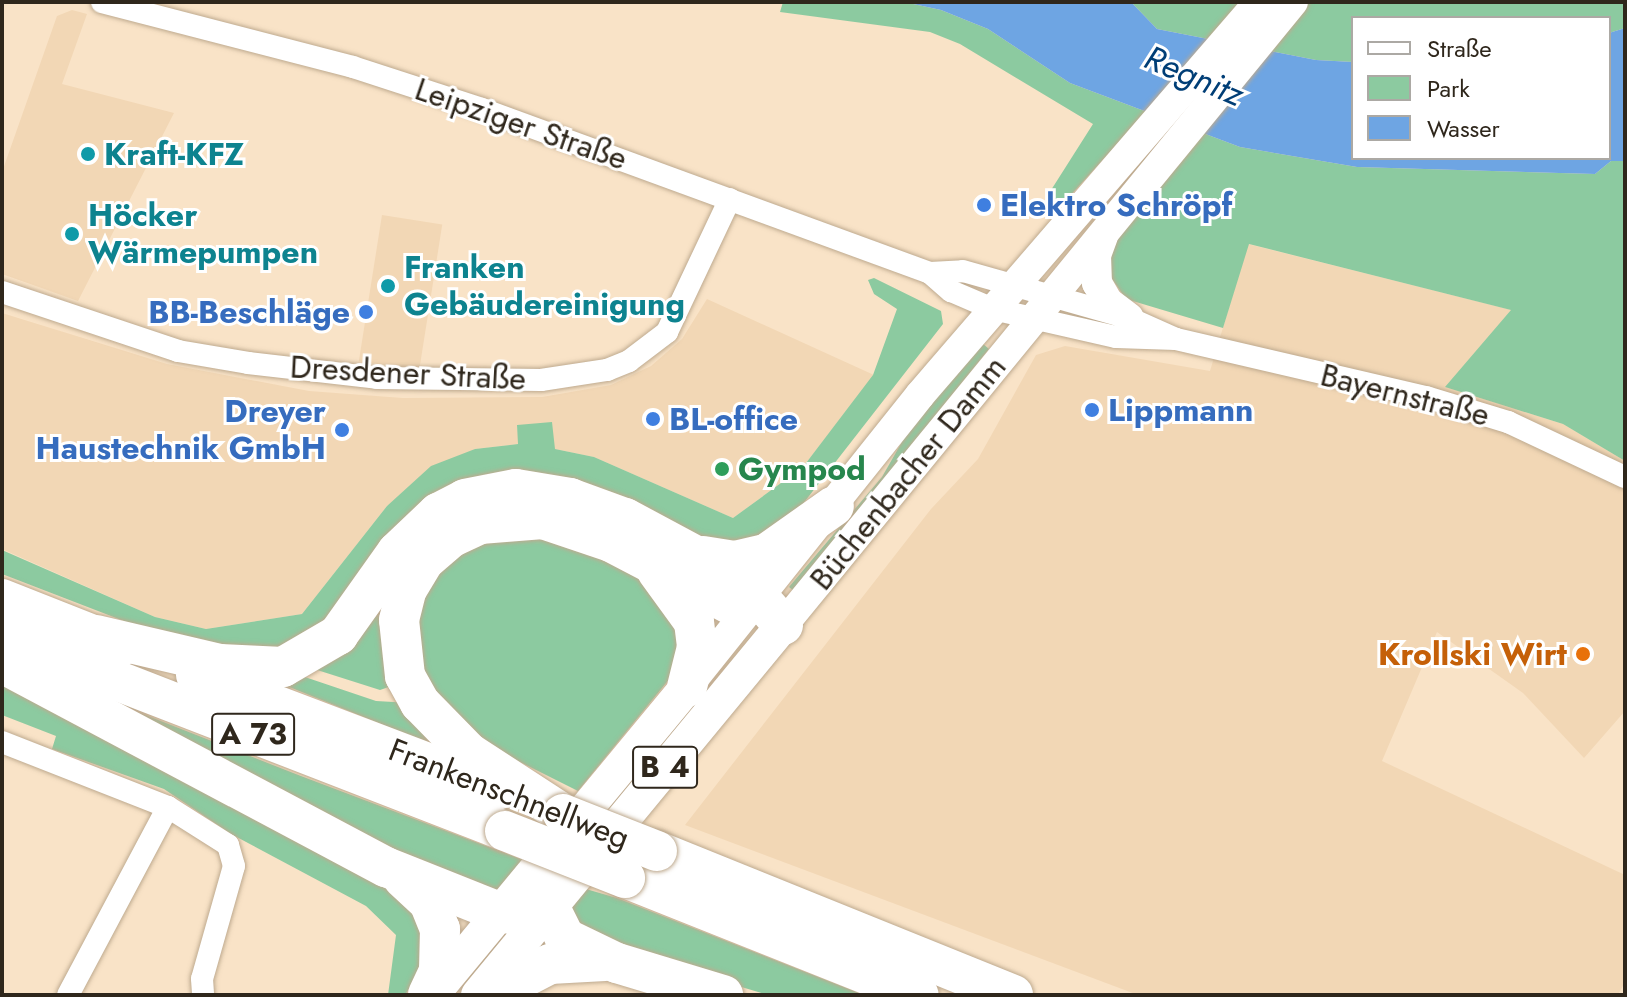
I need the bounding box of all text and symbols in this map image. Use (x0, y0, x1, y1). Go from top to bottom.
legend (1351, 16, 1611, 160)
text: Straße (1427, 31, 1492, 66)
water label: Regnitz (1139, 37, 1249, 115)
street label: Leipziger Straße (410, 70, 632, 178)
text: Park (1427, 71, 1470, 106)
text: Wasser (1427, 111, 1500, 146)
place label: Kraft-KFZ (104, 135, 244, 173)
marker: Kraft-KFZ (79, 145, 97, 163)
place label: Elektro Schröpf (1000, 186, 1232, 224)
marker: Elektro Schröpf (975, 196, 993, 214)
place label: Höcker Wärmepumpen (88, 197, 318, 272)
marker: Höcker Wärmepumpen (63, 225, 81, 243)
place label: Franken Gebäudereinigung (404, 249, 685, 324)
marker: Franken Gebäudereinigung (379, 277, 397, 295)
place label: BB-Beschläge (148, 293, 350, 331)
marker: BB-Beschläge (357, 303, 375, 321)
street label: Dresdener Straße (289, 348, 527, 398)
street label: Büchenbacher Damm (802, 348, 1014, 598)
street label: Bayernstraße (1317, 356, 1493, 434)
place label: Lippmann (1108, 391, 1254, 429)
place label: Dreyer Haustechnik GmbH (36, 393, 326, 468)
place label: BL-office (669, 400, 798, 438)
marker: Lippmann (1083, 401, 1101, 419)
marker: BL-office (644, 410, 662, 428)
marker: Dreyer Haustechnik GmbH (333, 421, 351, 439)
place label: Gympod (738, 450, 866, 488)
marker: Gympod (713, 460, 731, 478)
place label: Krollski Wirt (1378, 635, 1567, 673)
marker: Krollski Wirt (1574, 645, 1592, 663)
road number: A 73 (211, 708, 295, 760)
street label: Frankenschnellweg (383, 730, 635, 858)
road number: B 4 (631, 741, 699, 793)

